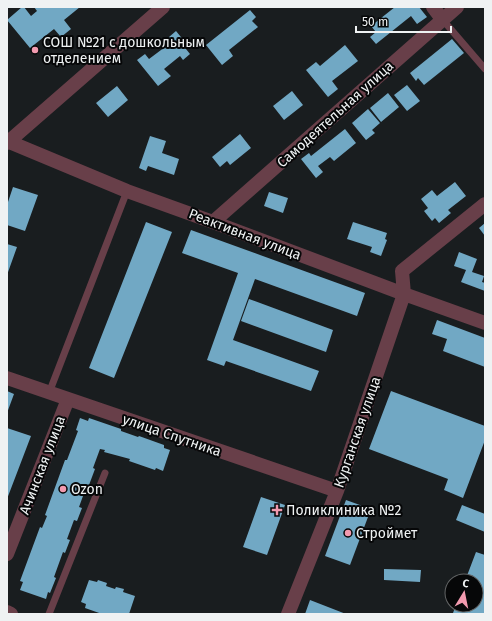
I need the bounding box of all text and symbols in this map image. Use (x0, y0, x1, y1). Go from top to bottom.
scale bar (356, 8, 451, 34)
text: 50 m (362, 15, 388, 29)
place label: СОШ №21 с дошкольным отделением (43, 34, 205, 67)
marker: СОШ №21 с дошкольным отделением (30, 45, 40, 55)
street label: Самодеятельная улица (274, 58, 397, 171)
street label: Реактивная улица (186, 205, 303, 264)
street label: Курганская улица (330, 374, 384, 490)
street label: улица Спутника (120, 411, 223, 460)
street label: Ачинская улица (16, 413, 69, 517)
place label: Ozon (71, 481, 103, 498)
marker: Ozon (58, 484, 68, 494)
place label: Поликлиника №2 (286, 502, 401, 519)
marker: Поликлиника №2 (271, 504, 283, 516)
place label: Строймет (356, 525, 418, 542)
marker: Строймет (343, 528, 353, 538)
north arrow (444, 573, 484, 613)
text: С (461, 577, 471, 591)

